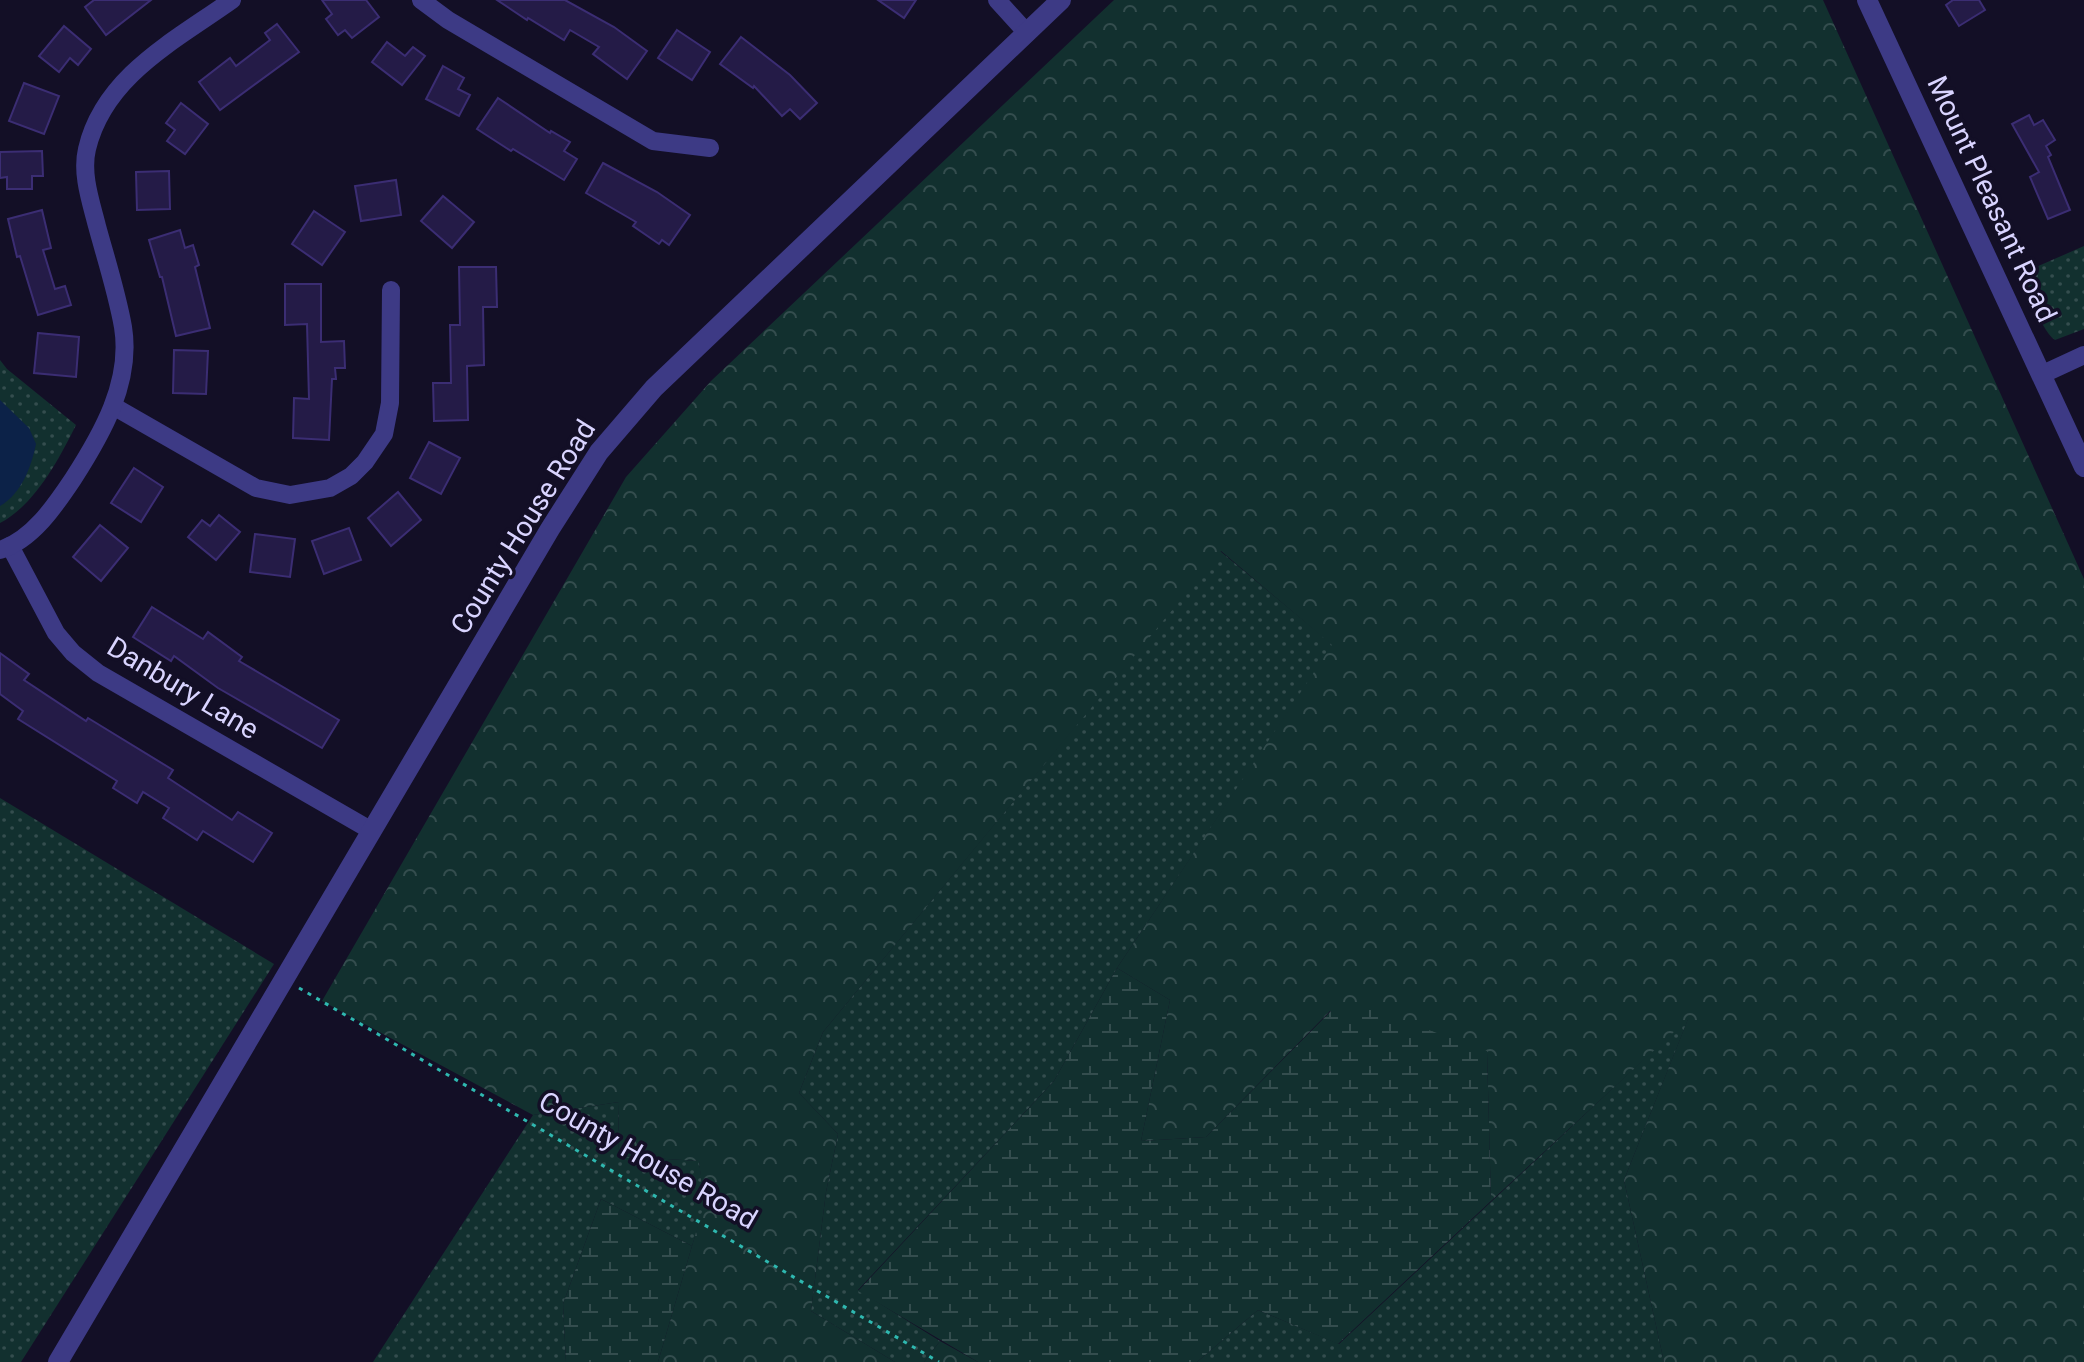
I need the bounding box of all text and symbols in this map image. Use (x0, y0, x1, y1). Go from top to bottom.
street label: Mount Pleasant Road (1921, 71, 2063, 327)
street label: County House Road (444, 414, 602, 640)
street label: Danbury Lane (101, 630, 265, 746)
street label: County House Road (533, 1084, 763, 1236)

